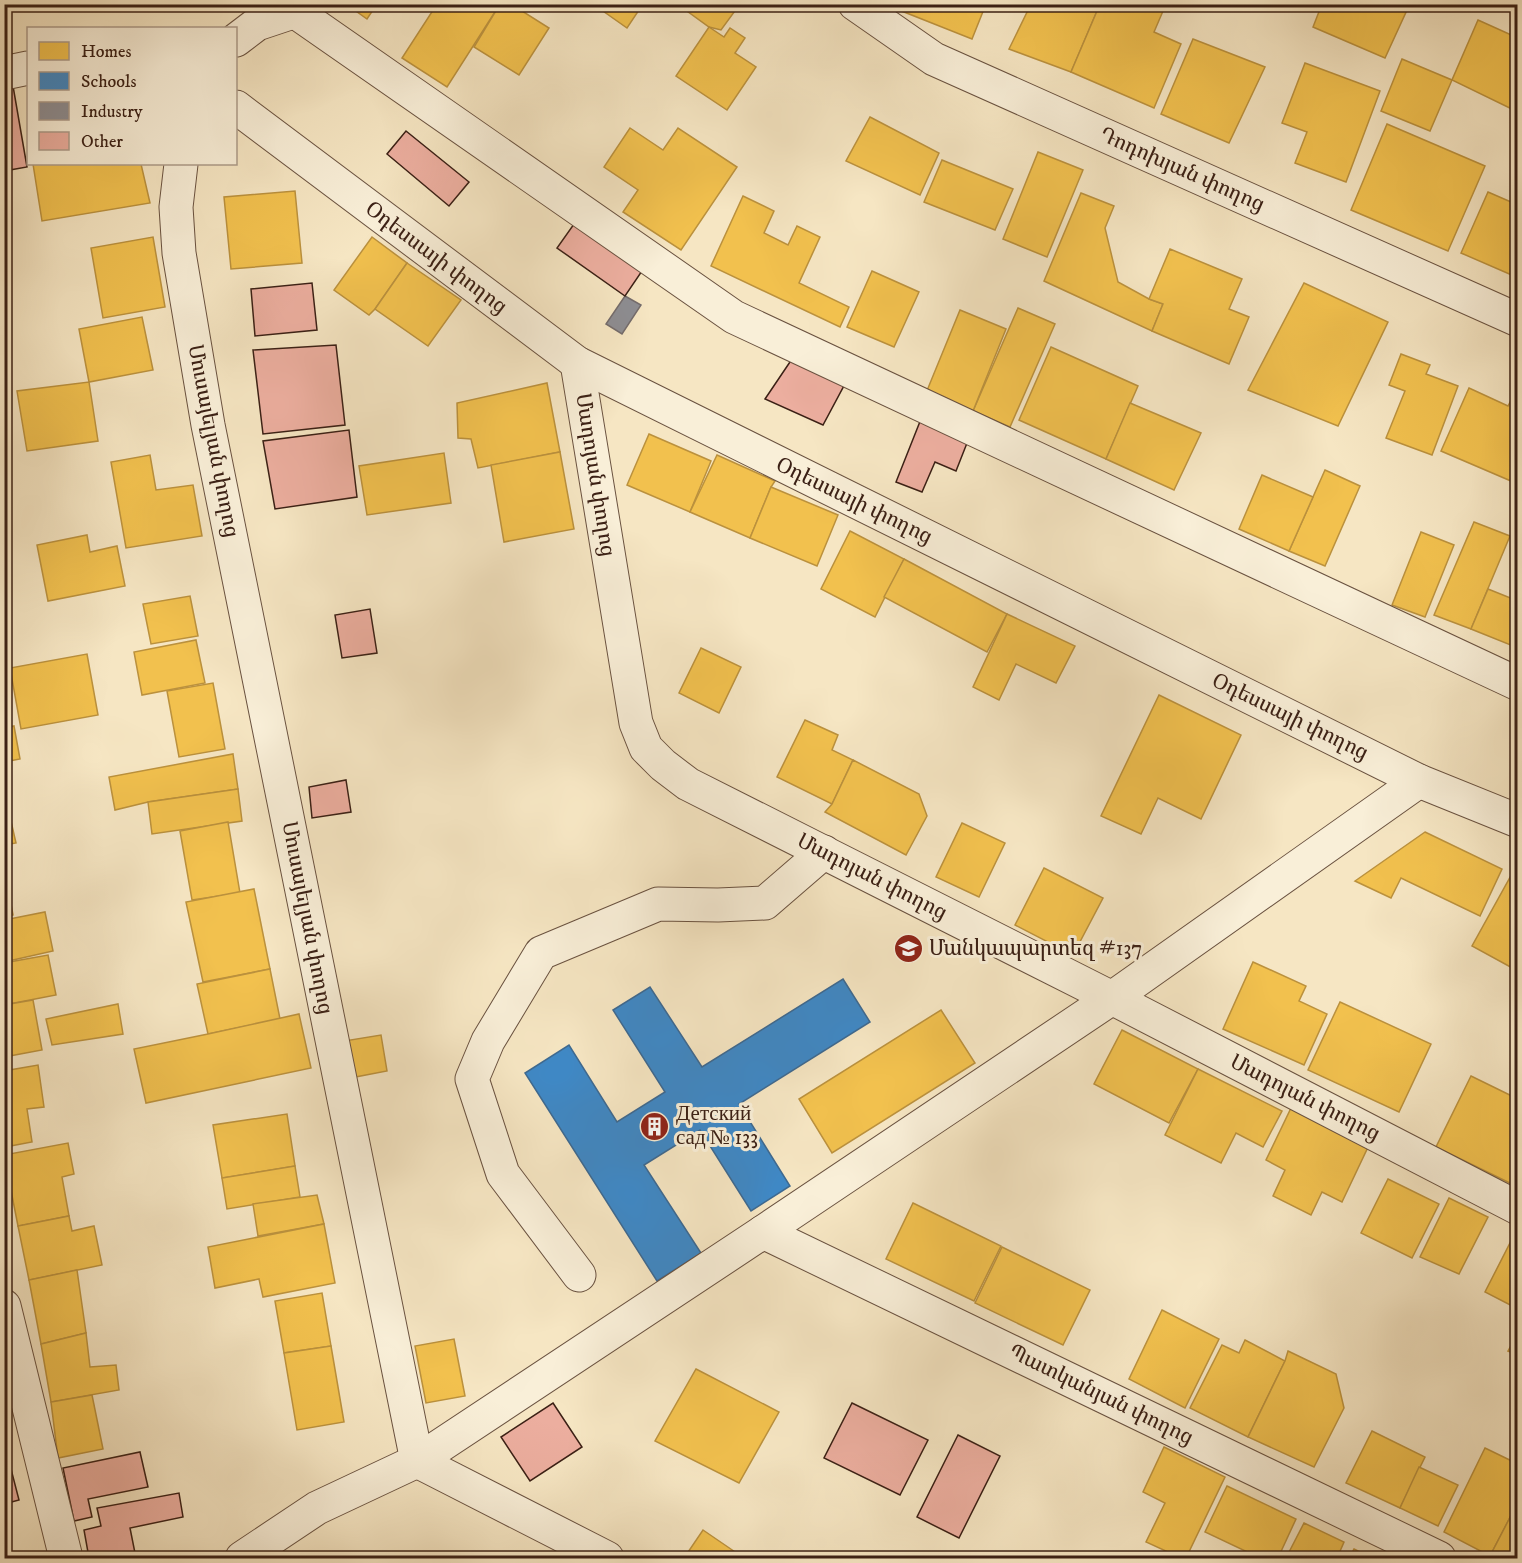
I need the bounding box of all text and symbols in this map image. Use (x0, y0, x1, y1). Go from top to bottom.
legend (27, 27, 237, 165)
text: Homes (81, 41, 132, 63)
text: Schools (81, 71, 136, 93)
text: Industry (81, 101, 143, 123)
street label: Դոդոխյան փողոց (1096, 122, 1268, 218)
text: Other (81, 131, 123, 153)
street label: Օդեսսայի փողոց (360, 196, 512, 320)
street label: Մուսայելյան փողոց (182, 342, 244, 540)
street label: Մադոյան փողոց (569, 392, 621, 558)
street label: Օդեսսայի փողոց (771, 452, 937, 550)
street label: Օդեսսայի փողոց (1207, 668, 1373, 766)
street label: Մուսայելյան փողոց (276, 819, 338, 1017)
street label: Մադոյան փողոց (793, 828, 951, 926)
school or university icon: Մանկապարտեզ #137 (892, 933, 924, 965)
place label: Մանկապարտեզ #137 (929, 936, 1142, 962)
street label: Մադոյան փողոց (1226, 1049, 1384, 1147)
place label: Детский сад № 133 (676, 1101, 758, 1151)
building icon: Детский сад № 133 (639, 1110, 671, 1142)
street label: Պատկանյան փողոց (1004, 1339, 1198, 1451)

